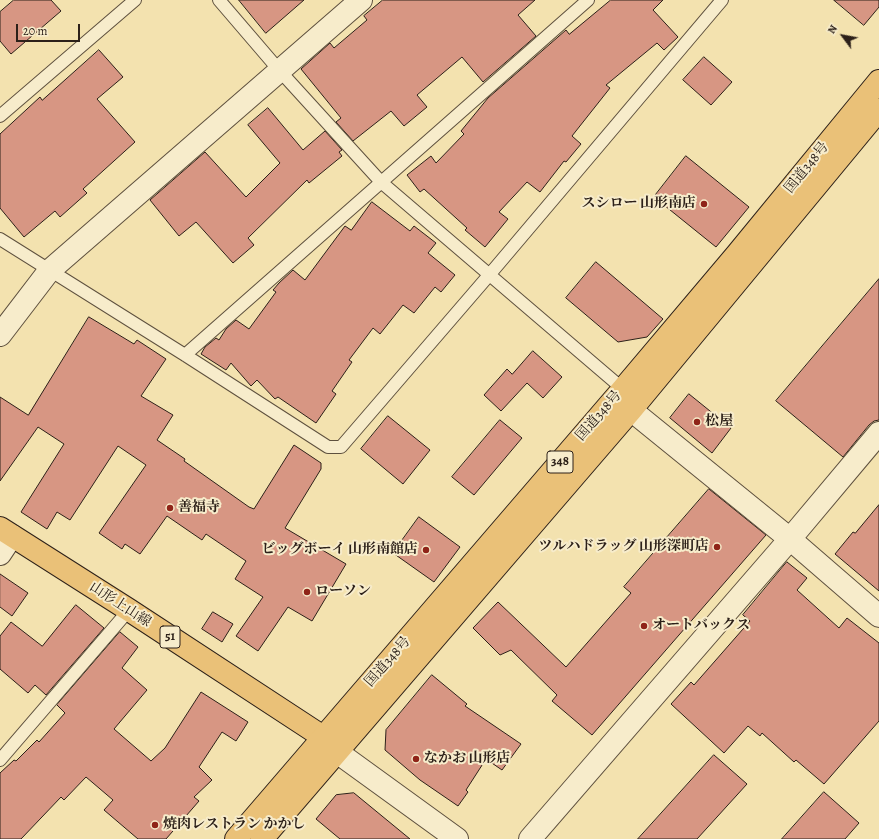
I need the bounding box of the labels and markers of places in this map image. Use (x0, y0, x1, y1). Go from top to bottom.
place label: スシロー 山形南店 (582, 196, 696, 212)
marker: スシロー 山形南店 (699, 199, 709, 209)
place label: 松屋 (705, 414, 733, 430)
marker: 松屋 (692, 417, 702, 427)
place label: 善福寺 (178, 500, 220, 516)
marker: 善福寺 (165, 503, 175, 513)
place label: ツルハドラッグ 山形深町店 (539, 539, 709, 555)
place label: ビッグボーイ 山形南館店 (262, 542, 418, 558)
marker: ツルハドラッグ 山形深町店 (712, 542, 722, 552)
marker: ビッグボーイ 山形南館店 (421, 545, 431, 555)
place label: ローソン (315, 584, 371, 600)
marker: ローソン (302, 587, 312, 597)
place label: オートバックス (652, 618, 750, 634)
marker: オートバックス (639, 621, 649, 631)
place label: なかお 山形店 (424, 751, 510, 767)
marker: なかお 山形店 (411, 754, 421, 764)
place label: 焼肉レストラン かかし (163, 817, 305, 833)
marker: 焼肉レストラン かかし (150, 820, 160, 830)

